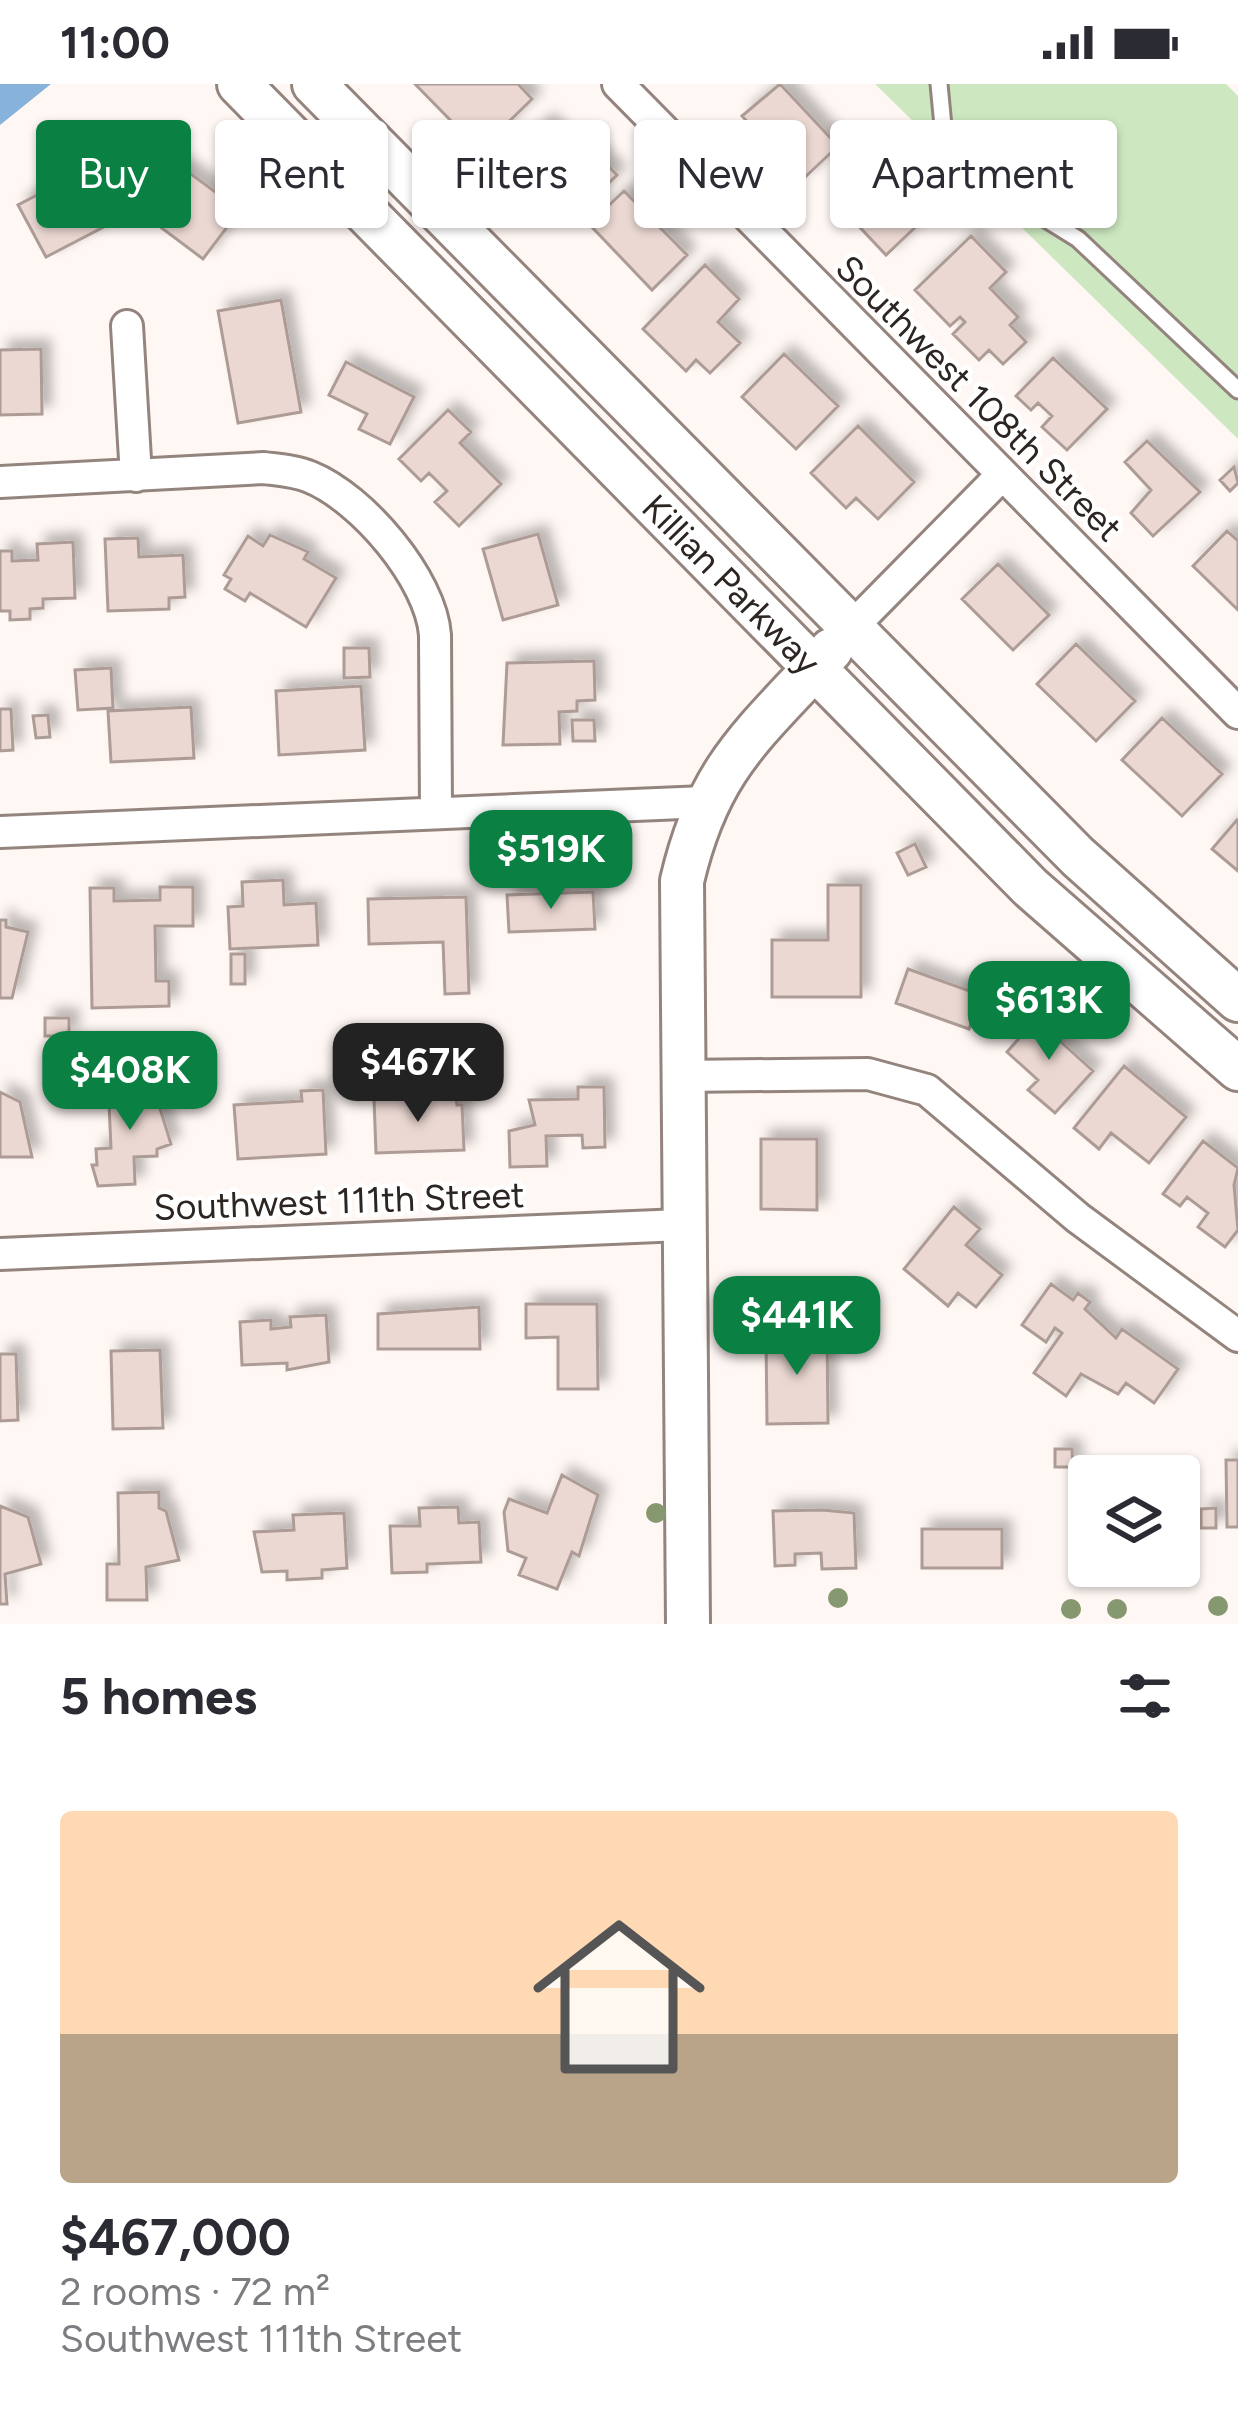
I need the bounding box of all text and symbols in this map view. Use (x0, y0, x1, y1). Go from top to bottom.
text: 11:00 (60, 15, 170, 69)
chip: Buy (36, 120, 191, 228)
chip: Rent (215, 120, 388, 228)
chip: Filters (412, 120, 610, 228)
chip: New (634, 120, 806, 228)
chip: Apartment (830, 120, 1117, 228)
street label: Southwest 108th Street (827, 246, 1131, 550)
street label: Killian Parkway (634, 485, 830, 683)
pin: $519K (467, 810, 635, 912)
text: $519K (496, 825, 606, 872)
pin: $613K (965, 961, 1133, 1063)
text: $613K (995, 976, 1103, 1023)
pin: $467K (334, 1023, 502, 1125)
pin: $408K (46, 1031, 214, 1133)
text: $467K (360, 1038, 476, 1085)
text: $408K (69, 1046, 191, 1093)
street label: Southwest 111th Street (153, 1173, 525, 1229)
pin: $441K (713, 1276, 881, 1378)
text: $441K (740, 1291, 854, 1338)
map controls (1068, 1455, 1200, 1587)
button: layers (1068, 1455, 1200, 1587)
icon: filters (1112, 1663, 1178, 1729)
text: 5 homes (60, 1666, 257, 1727)
icon: home (511, 1889, 727, 2105)
text: $467,000 (60, 2207, 291, 2268)
text: 2 rooms · 72 m² (60, 2268, 330, 2315)
text: Southwest 111th Street (60, 2315, 462, 2362)

